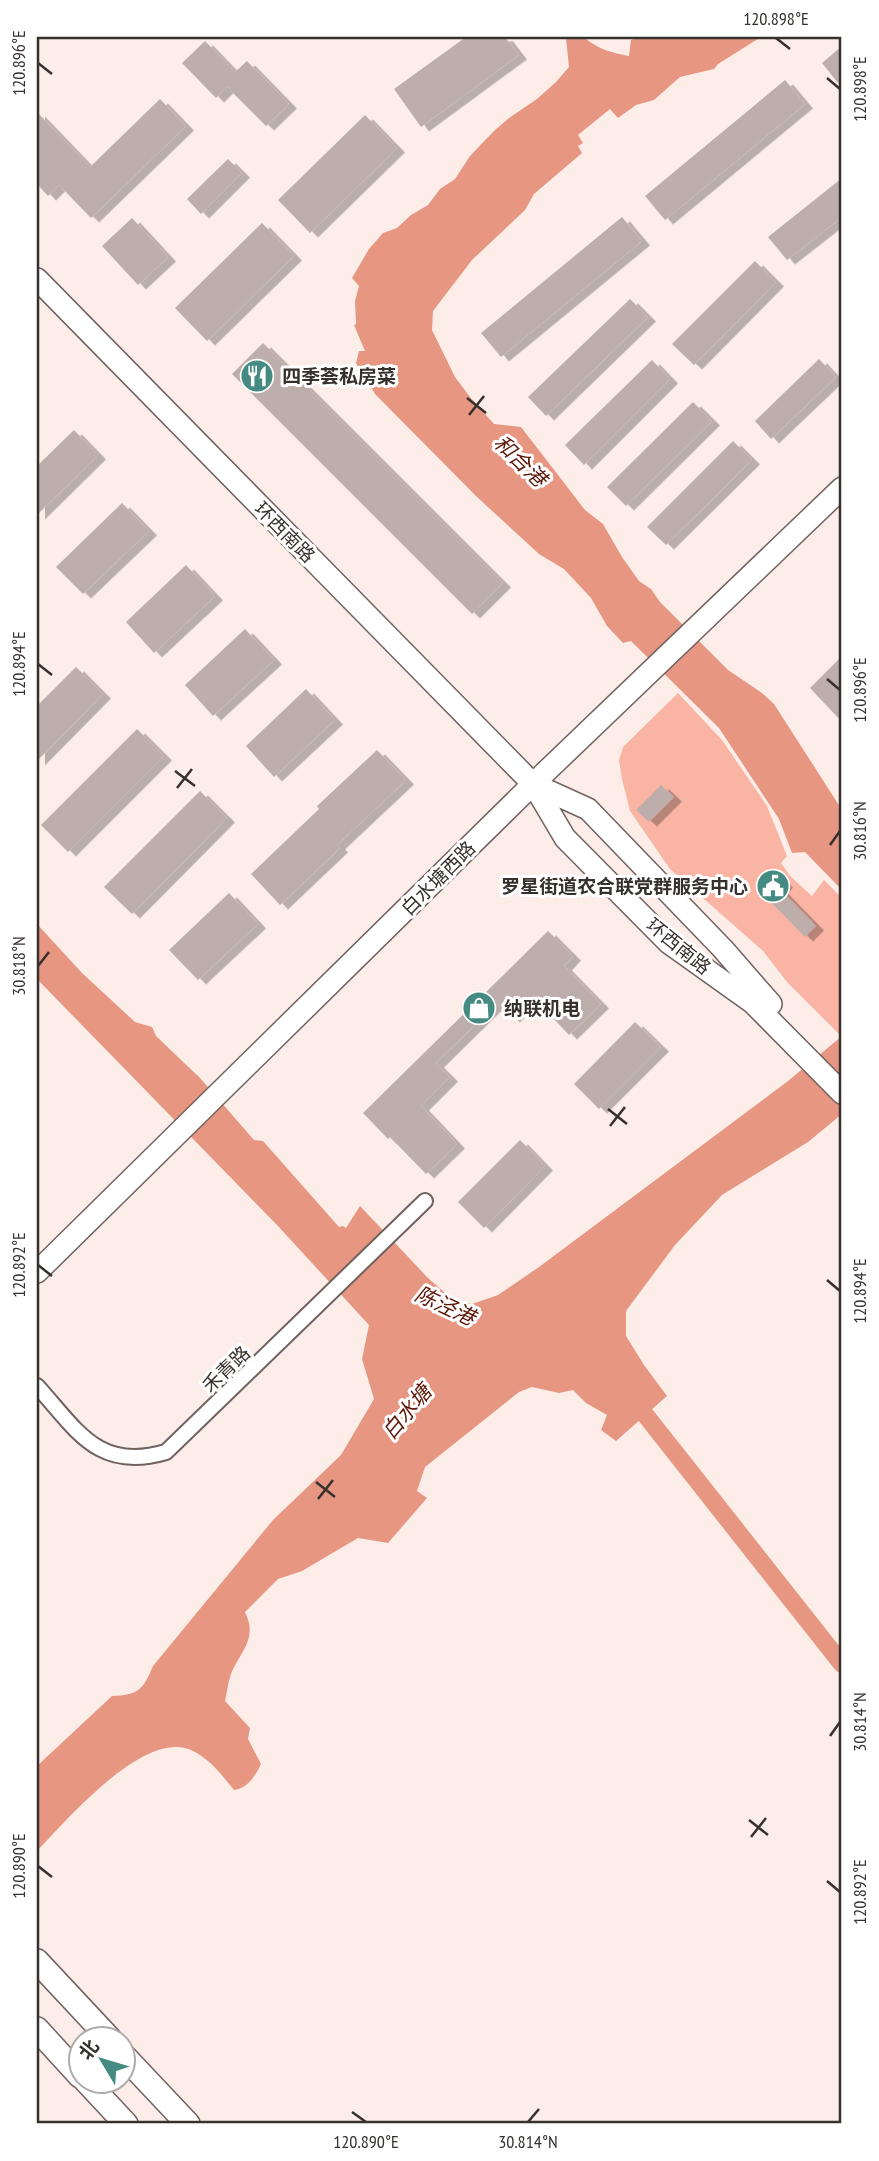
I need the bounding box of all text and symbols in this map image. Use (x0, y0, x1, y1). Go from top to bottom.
text: 120.898°E (743, 7, 809, 30)
text: 120.896°E (7, 30, 30, 96)
text: 120.898°E (848, 56, 871, 122)
restaurant icon: 四季荟私房菜 (238, 357, 276, 395)
place label: 四季荟私房菜 (282, 364, 396, 388)
water label: 和合港 (488, 429, 555, 494)
street label: 环西南路 (250, 497, 320, 567)
text: 120.894°E (7, 631, 30, 697)
text: 120.896°E (848, 657, 871, 723)
text: 30.816°N (848, 801, 871, 861)
street label: 白水塘西路 (396, 836, 480, 920)
public building icon: 罗星街道农合联党群服务中心 (754, 867, 792, 905)
place label: 罗星街道农合联党群服务中心 (501, 874, 748, 898)
street label: 环西南路 (642, 913, 716, 979)
text: 30.818°N (7, 936, 30, 996)
shop icon: 纳联机电 (460, 989, 498, 1027)
place label: 纳联机电 (504, 996, 580, 1020)
text: 120.892°E (7, 1232, 30, 1298)
text: 120.894°E (848, 1258, 871, 1324)
water label: 陈泾港 (411, 1280, 482, 1332)
street label: 禾青路 (197, 1341, 255, 1397)
water label: 白水塘 (376, 1377, 439, 1444)
text: 30.814°N (848, 1692, 871, 1752)
text: 120.890°E (7, 1833, 30, 1899)
text: 120.892°E (848, 1859, 871, 1925)
north arrow (66, 2024, 136, 2094)
text: 北 (73, 2035, 104, 2064)
text: 120.890°E (333, 2130, 399, 2153)
text: 30.814°N (498, 2130, 558, 2153)

